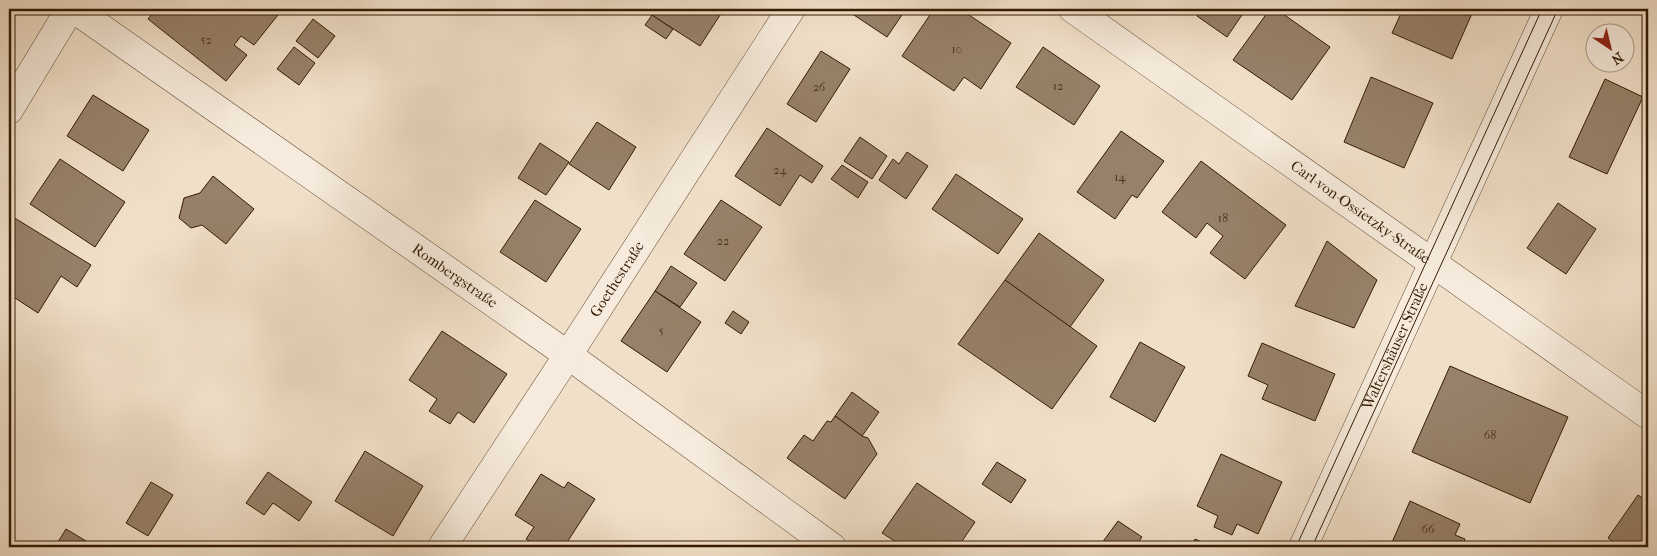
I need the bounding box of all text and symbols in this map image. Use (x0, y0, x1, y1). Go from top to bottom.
north arrow (1584, 22, 1634, 72)
house number: 52 (200, 33, 212, 47)
house number: 10 (952, 42, 962, 56)
text: N (1608, 48, 1626, 68)
house number: 12 (1053, 79, 1063, 93)
house number: 26 (813, 80, 826, 94)
street label: Carl-von-Ossietzky-Straße (1287, 156, 1434, 268)
house number: 24 (773, 163, 788, 177)
house number: 14 (1114, 170, 1127, 184)
house number: 18 (1218, 211, 1228, 225)
house number: 22 (717, 234, 729, 248)
street label: Goethestraße (586, 237, 648, 320)
street label: Rombergstraße (409, 240, 502, 312)
street label: Waltershäuser Straße (1358, 279, 1432, 413)
house number: 5 (658, 324, 664, 338)
house number: 68 (1484, 428, 1496, 442)
house number: 66 (1422, 522, 1435, 536)

